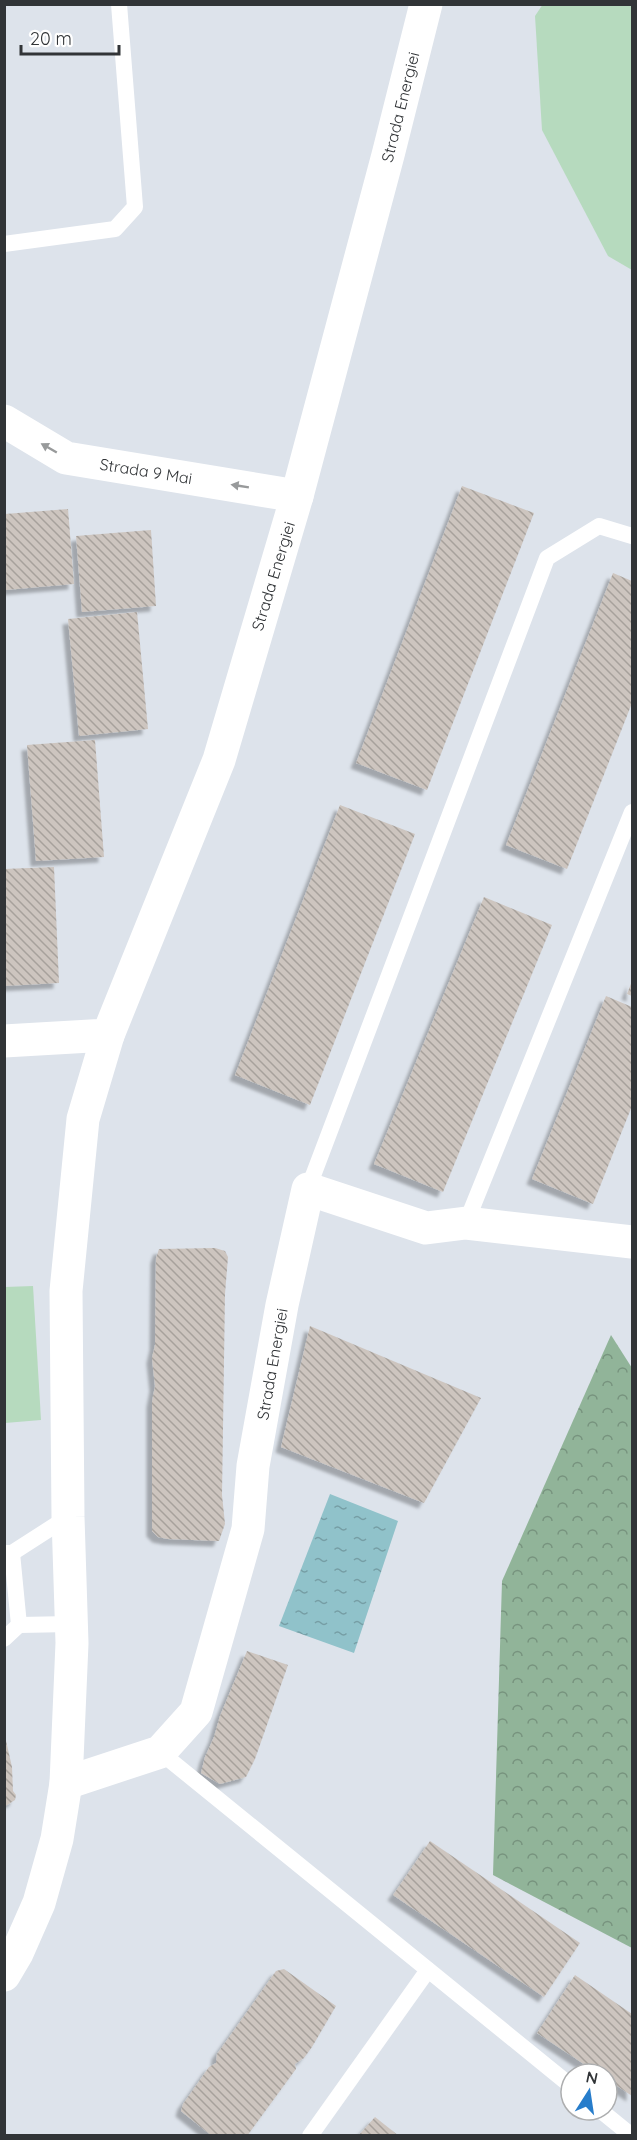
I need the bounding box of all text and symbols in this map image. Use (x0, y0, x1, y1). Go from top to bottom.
scale bar (21, 18, 118, 56)
text: 20 m (30, 27, 72, 50)
street label: Strada Energiei (377, 50, 423, 164)
one-way arrow (41, 444, 58, 454)
street label: Strada 9 Mai (98, 454, 194, 488)
one-way arrow (230, 482, 249, 491)
street label: Strada Energiei (247, 519, 299, 633)
street label: Strada Energiei (252, 1307, 292, 1421)
north arrow (559, 2062, 619, 2122)
text: N (584, 2066, 600, 2088)

